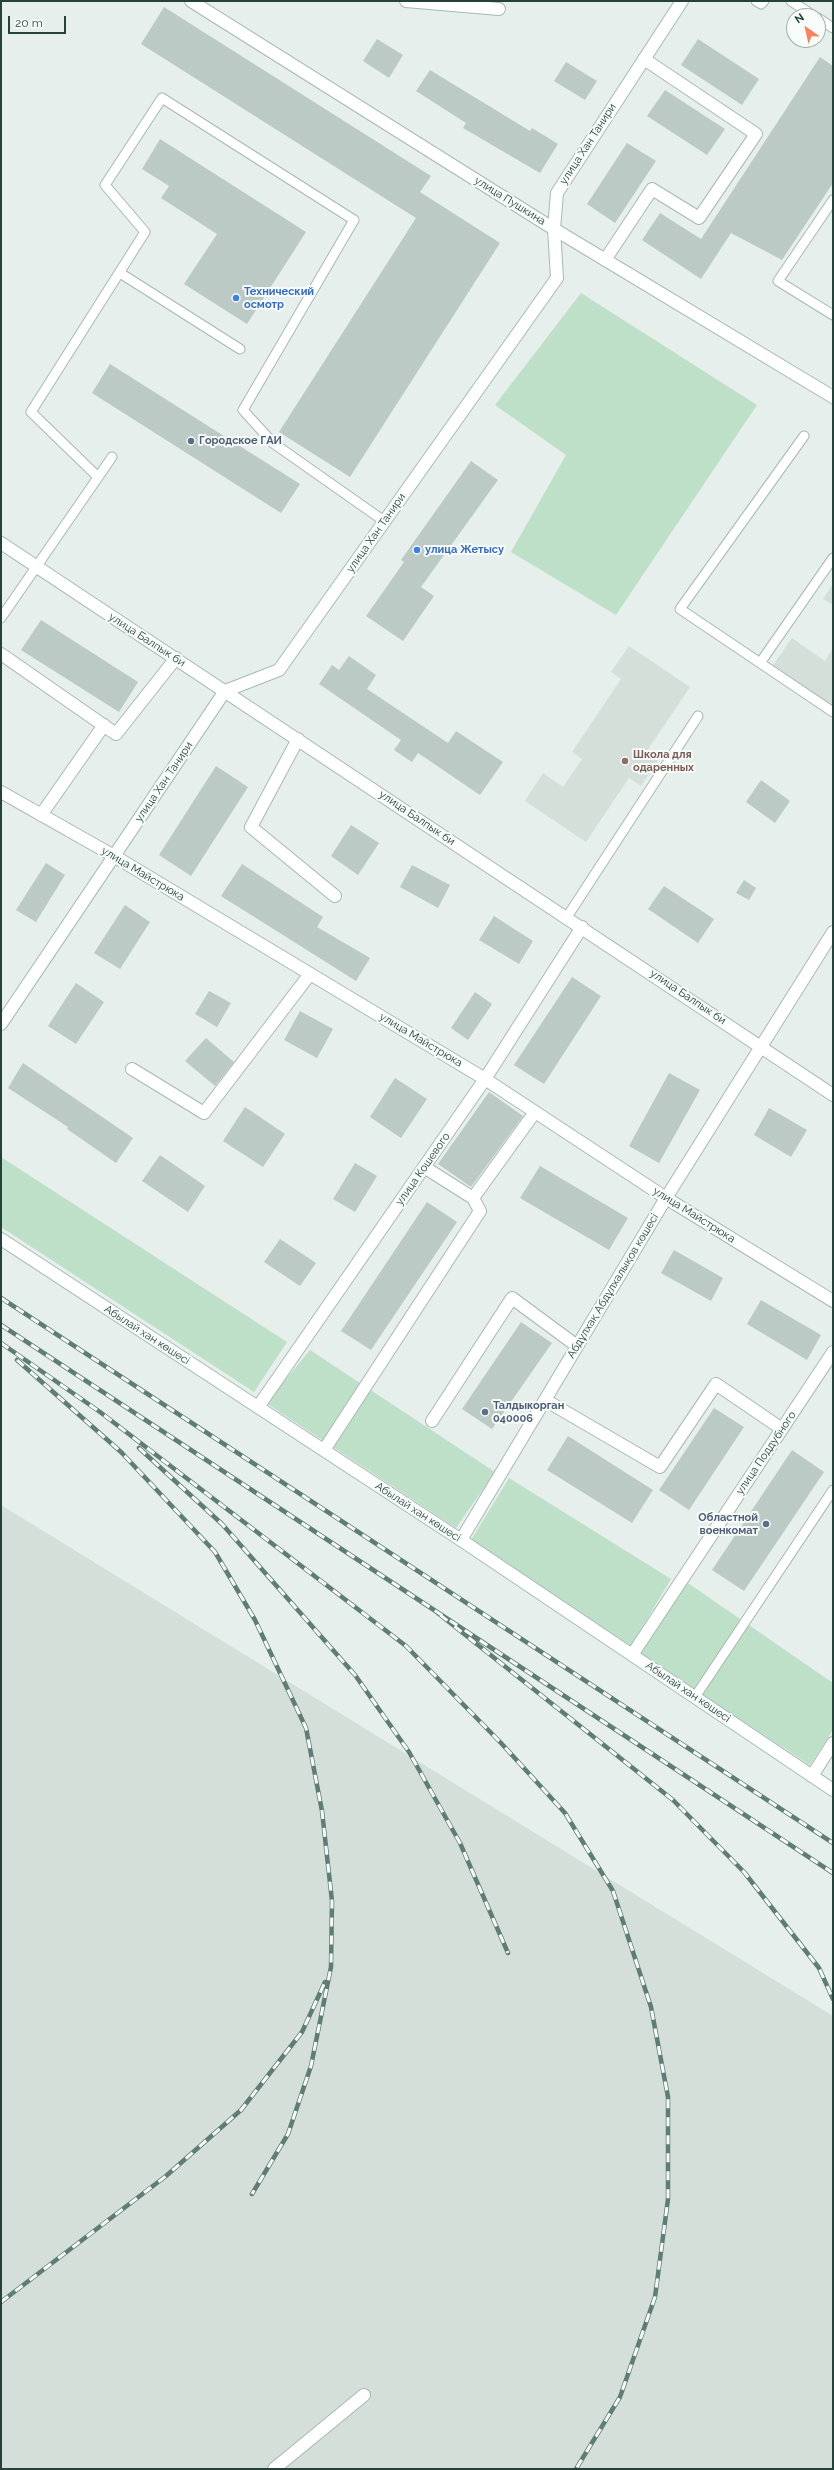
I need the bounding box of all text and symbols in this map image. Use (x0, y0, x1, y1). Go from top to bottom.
scale bar (10, 8, 68, 34)
north arrow (786, 8, 826, 48)
text: N (792, 11, 807, 26)
text: 20 m (15, 16, 43, 30)
street label: улица Хан Танири (557, 101, 619, 187)
street label: улица Пушкина (472, 174, 548, 228)
place label: Технический осмотр (244, 285, 314, 311)
marker: Технический осмотр (231, 293, 241, 303)
place label: Городское ГАИ (199, 434, 282, 448)
marker: Городское ГАИ (186, 436, 196, 446)
street label: улица Хан Танири (344, 491, 408, 575)
place label: улица Жетысу (425, 543, 504, 557)
marker: улица Жетысу (412, 545, 422, 555)
street label: улица Балпык би (106, 610, 188, 670)
street label: улица Хан Танири (132, 739, 196, 825)
place label: Школа для одаренных (633, 748, 694, 774)
marker: Школа для одаренных (620, 756, 630, 766)
street label: улица Балпык би (376, 788, 458, 848)
street label: улица Майстрюка (99, 844, 187, 904)
street label: улица Балпык би (647, 967, 729, 1027)
street label: улица Майстрюка (377, 1010, 465, 1070)
street label: улица Кошевого (393, 1130, 453, 1208)
street label: улица Майстрюка (650, 1184, 738, 1246)
street label: Абдұлхақ Абдұлхалықов көшесі (564, 1211, 662, 1361)
street label: Абылай хан көшесі (102, 1302, 192, 1368)
place label: Талдыкорган 040006 (493, 1399, 564, 1425)
marker: Талдыкорган 040006 (480, 1407, 490, 1417)
street label: улица Поддубного (733, 1409, 799, 1497)
street label: Абылай хан көшесі (373, 1479, 463, 1545)
place label: Областной военкомат (698, 1511, 758, 1537)
marker: Областной военкомат (761, 1519, 771, 1529)
street label: Абылай хан көшесі (643, 1659, 733, 1725)

